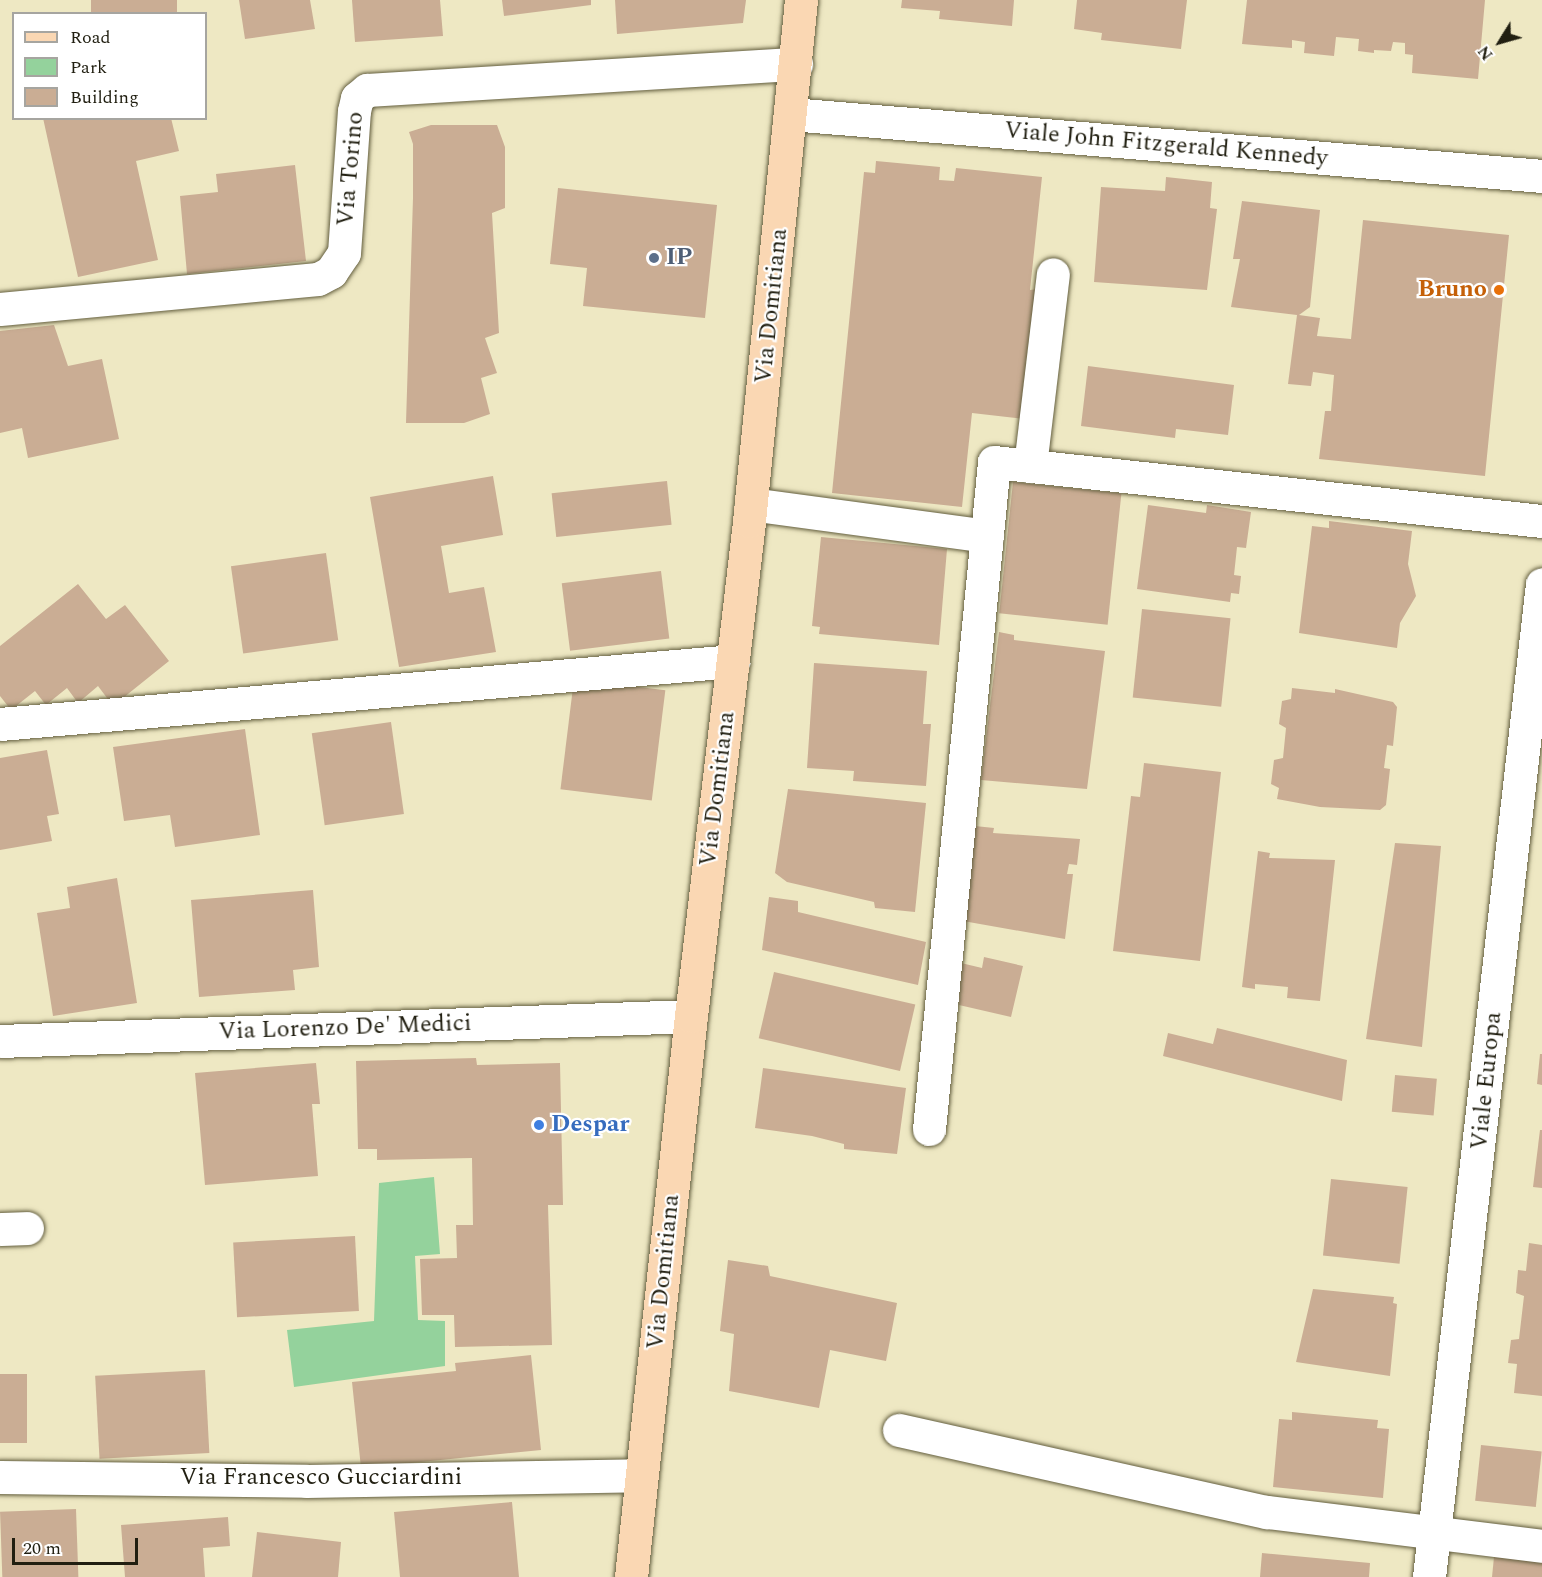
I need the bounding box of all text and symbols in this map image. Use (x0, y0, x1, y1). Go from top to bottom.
legend (12, 12, 207, 120)
north arrow (1470, 12, 1530, 72)
text: Road (70, 24, 111, 51)
text: N (1472, 40, 1499, 65)
text: Park (70, 54, 107, 81)
text: Building (70, 84, 139, 111)
street label: Via Torino (332, 111, 370, 227)
street label: Viale John Fitzgerald Kennedy (1003, 117, 1329, 173)
street label: Via Domitiana (750, 227, 794, 385)
place label: IP (666, 244, 692, 272)
marker: IP (647, 251, 661, 265)
place label: Bruno (1418, 276, 1487, 304)
marker: Bruno (1492, 283, 1506, 297)
street label: Via Domitiana (694, 710, 742, 868)
street label: Via Lorenzo De' Medici (218, 1009, 472, 1047)
street label: Viale Europa (1465, 1011, 1509, 1151)
place label: Despar (551, 1111, 630, 1139)
marker: Despar (532, 1118, 546, 1132)
street label: Via Domitiana (642, 1193, 686, 1351)
street label: Via Francesco Gucciardini (180, 1464, 462, 1492)
scale bar (15, 1526, 141, 1564)
text: 20 m (23, 1535, 61, 1562)

